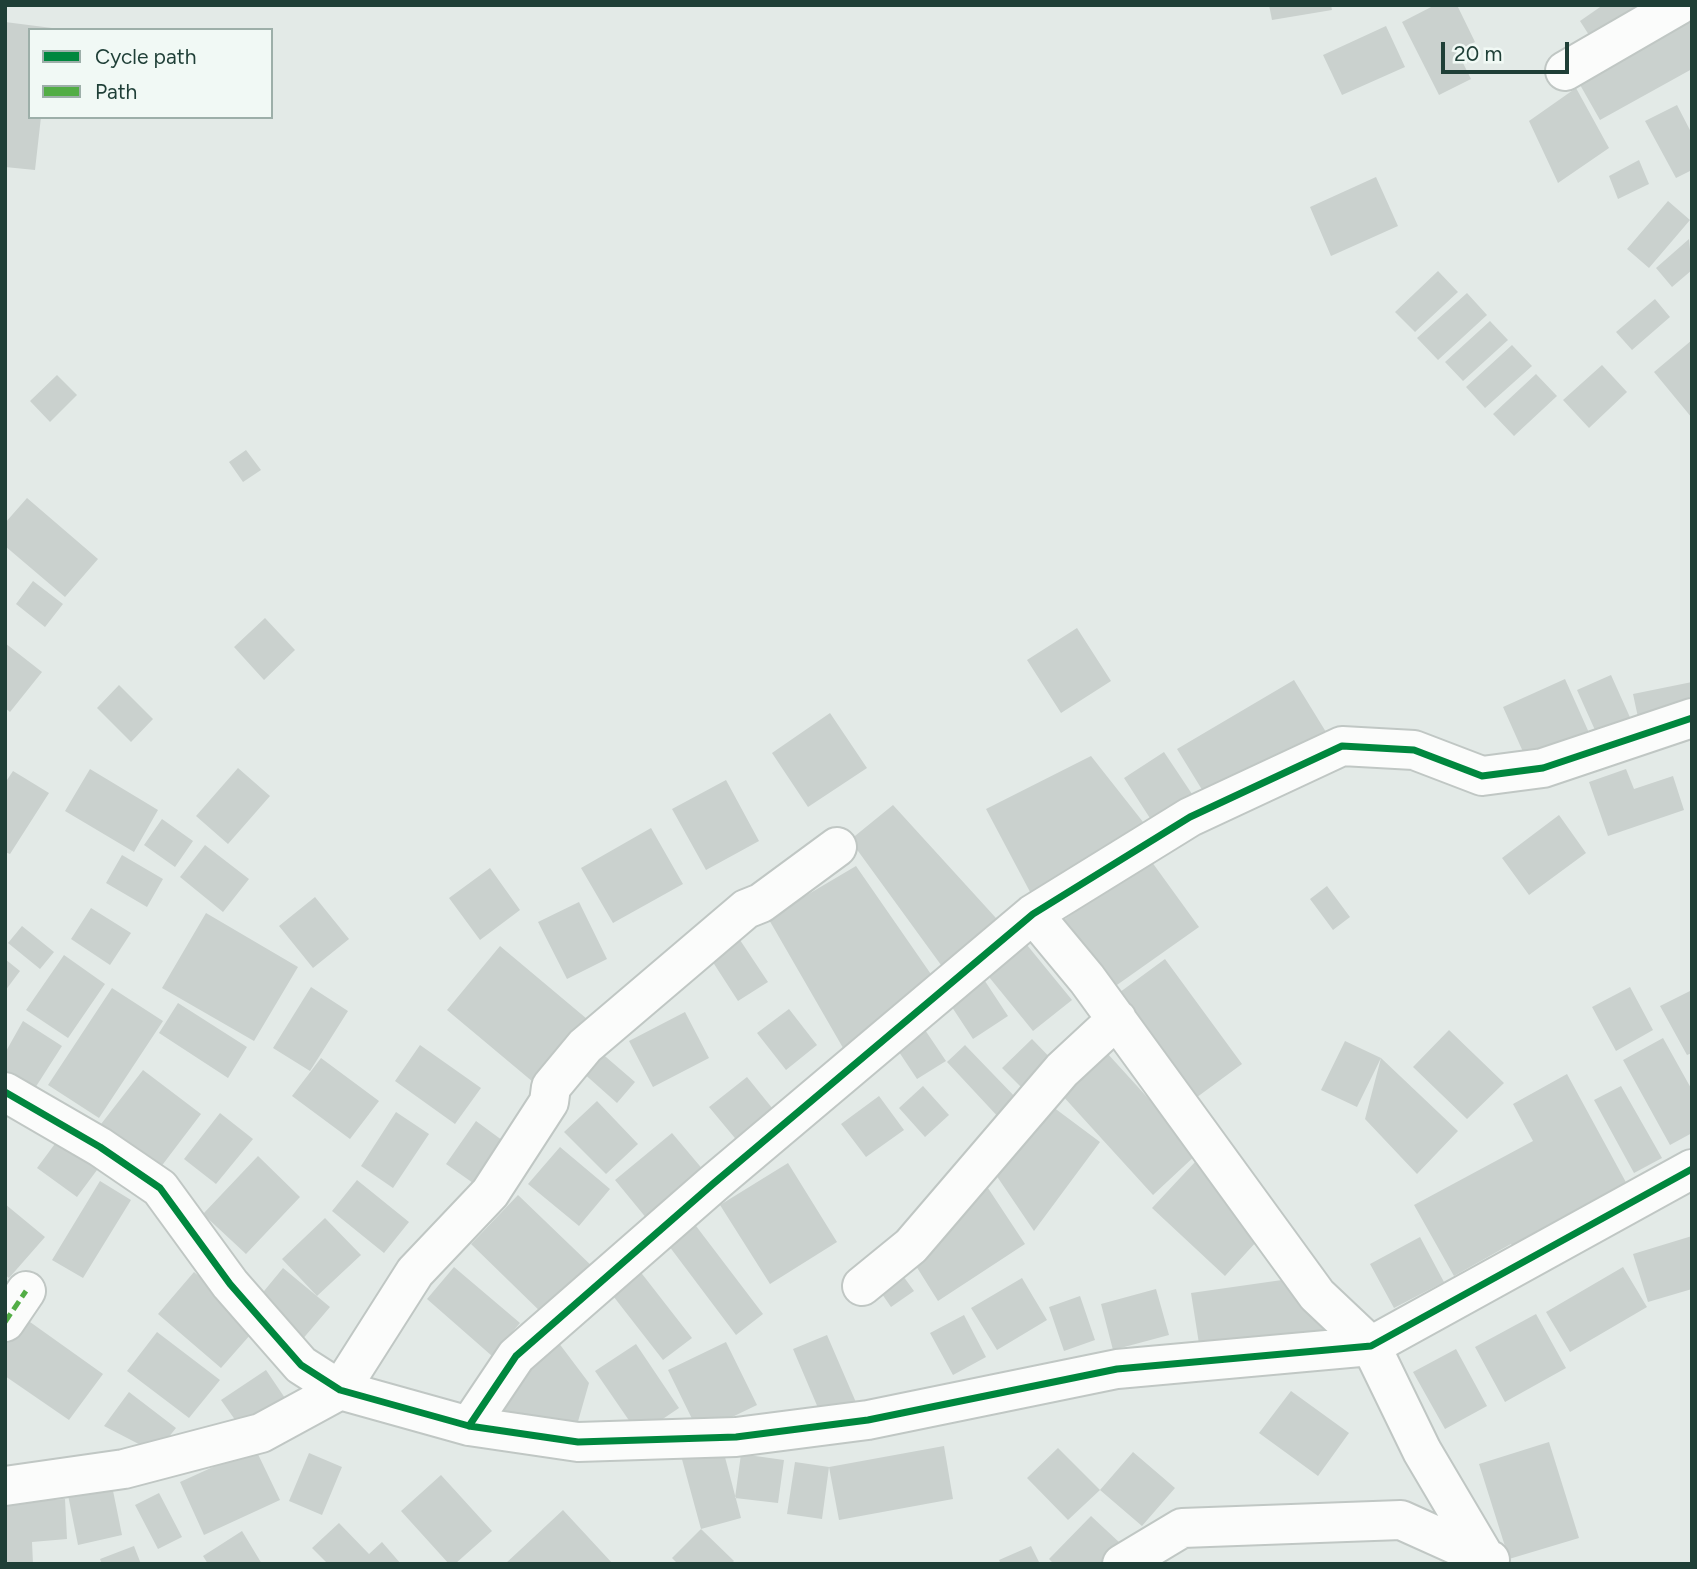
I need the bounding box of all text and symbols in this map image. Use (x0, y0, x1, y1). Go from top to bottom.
legend (28, 28, 273, 119)
scale bar (1445, 28, 1573, 72)
text: 20 m (1454, 41, 1502, 66)
text: Cycle path (95, 44, 196, 69)
text: Path (95, 79, 137, 104)

